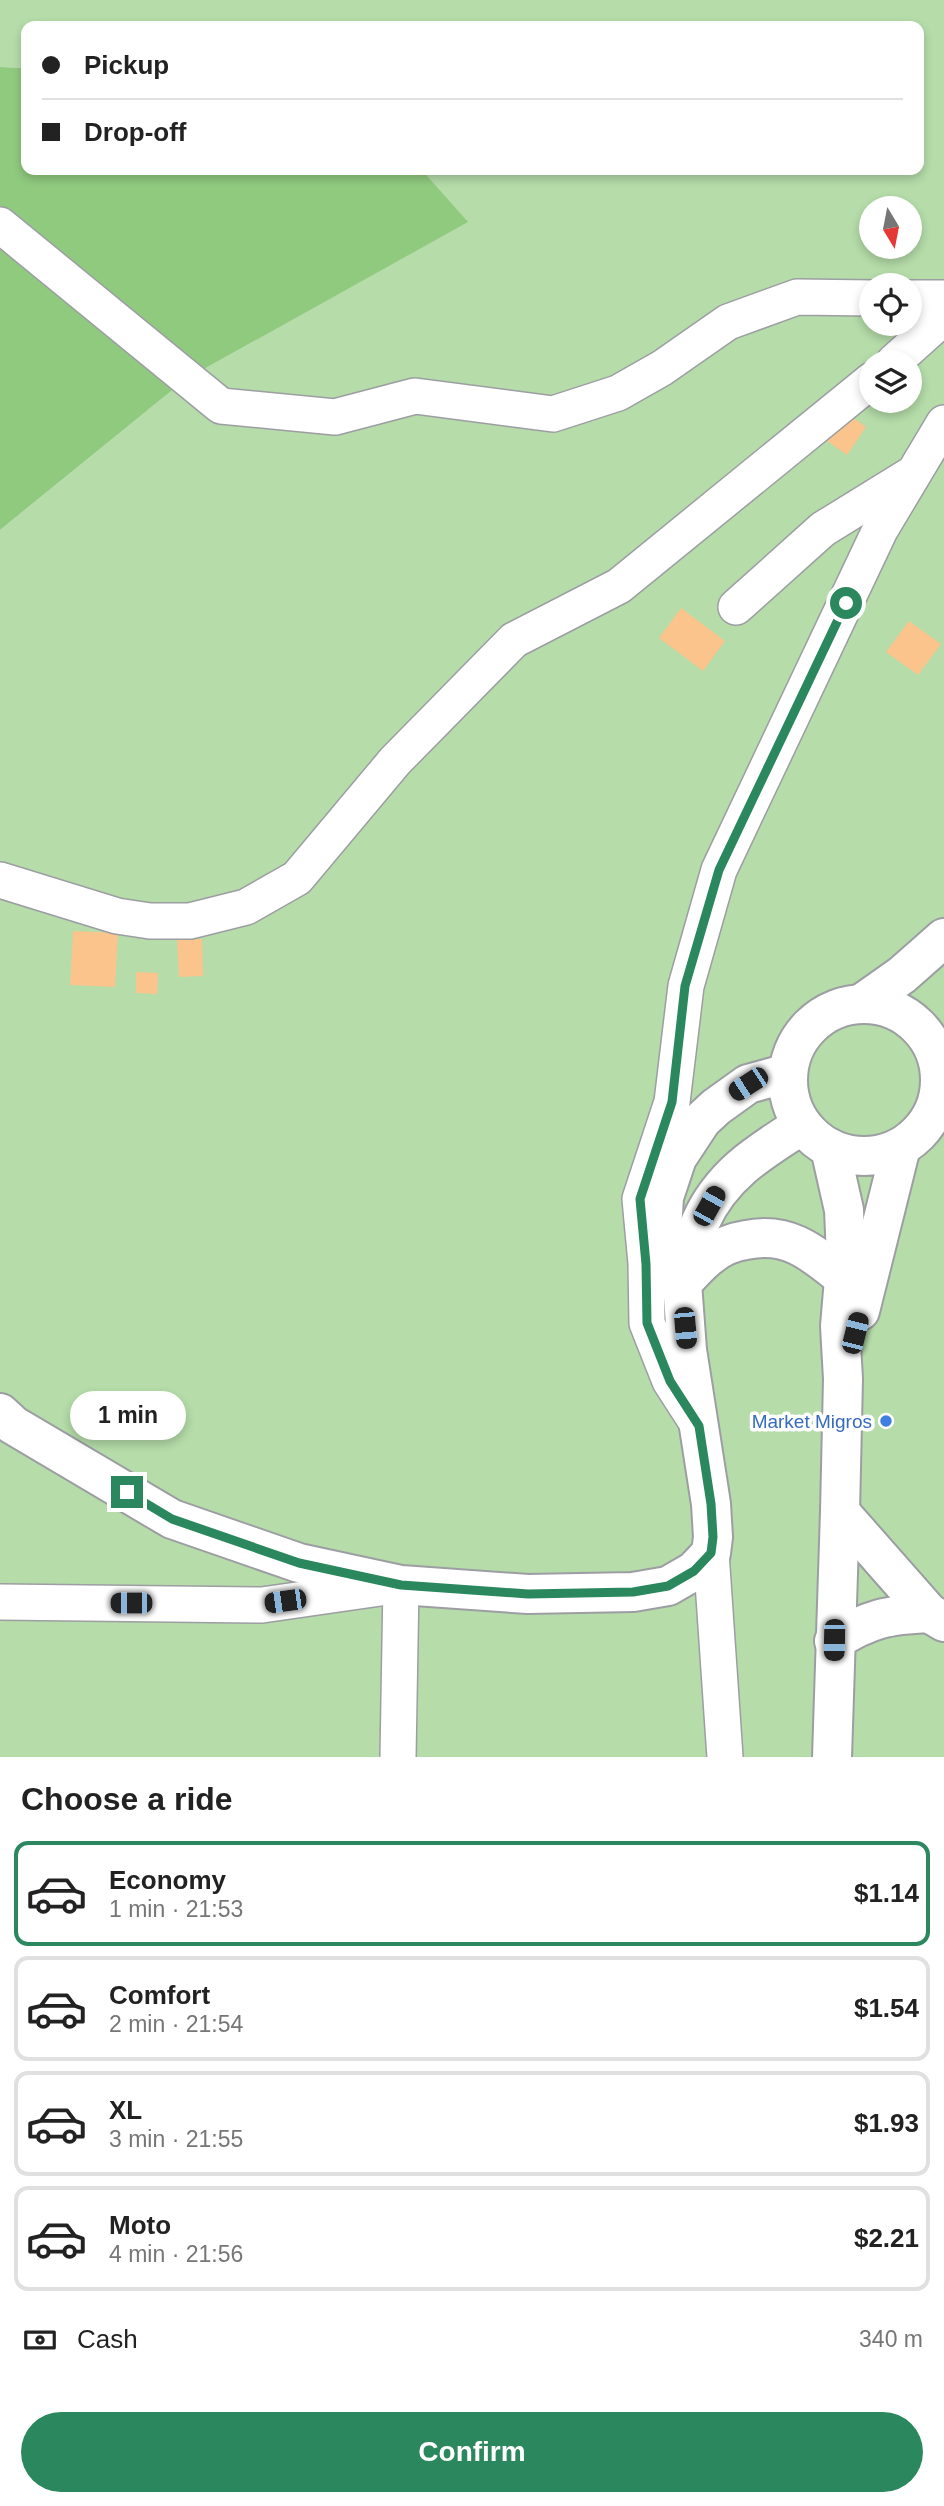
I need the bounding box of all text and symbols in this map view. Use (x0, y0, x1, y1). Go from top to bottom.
text: Pickup (84, 50, 169, 80)
text: Drop-off (84, 117, 187, 147)
north arrow (859, 196, 922, 259)
map controls (859, 196, 922, 413)
button: locate (859, 273, 922, 336)
button: layers (859, 350, 922, 413)
route start (830, 587, 862, 619)
car (725, 1064, 772, 1104)
car (690, 1183, 729, 1229)
car (673, 1306, 698, 1350)
car (840, 1310, 871, 1356)
callout: 1 min (69, 1390, 185, 1440)
text: 1 min (98, 1402, 158, 1428)
place label: Market Migros (752, 1411, 872, 1432)
marker: Market Migros (878, 1413, 894, 1429)
route end (111, 1476, 143, 1508)
car (263, 1588, 308, 1614)
car (111, 1593, 153, 1614)
car (824, 1619, 845, 1661)
text: Choose a ride (21, 1781, 233, 1817)
icon: car (25, 1862, 88, 1925)
text: Economy (109, 1865, 226, 1895)
text: $1.14 (854, 1878, 919, 1908)
text: 1 min · 21:53 (109, 1896, 243, 1922)
icon: car (25, 1977, 88, 2040)
text: Comfort (109, 1980, 210, 2010)
text: $1.54 (854, 1993, 919, 2023)
text: 2 min · 21:54 (109, 2011, 243, 2037)
icon: car (25, 2092, 88, 2155)
text: XL (109, 2095, 142, 2125)
text: $1.93 (854, 2108, 919, 2138)
text: 3 min · 21:55 (109, 2126, 243, 2152)
icon: car (25, 2207, 88, 2270)
text: Moto (109, 2210, 171, 2240)
text: $2.21 (854, 2223, 919, 2253)
text: 4 min · 21:56 (109, 2241, 243, 2267)
icon: cash (21, 2321, 59, 2359)
text: Cash (77, 2324, 138, 2354)
text: 340 m (859, 2326, 923, 2352)
button: Confirm (21, 2412, 923, 2492)

